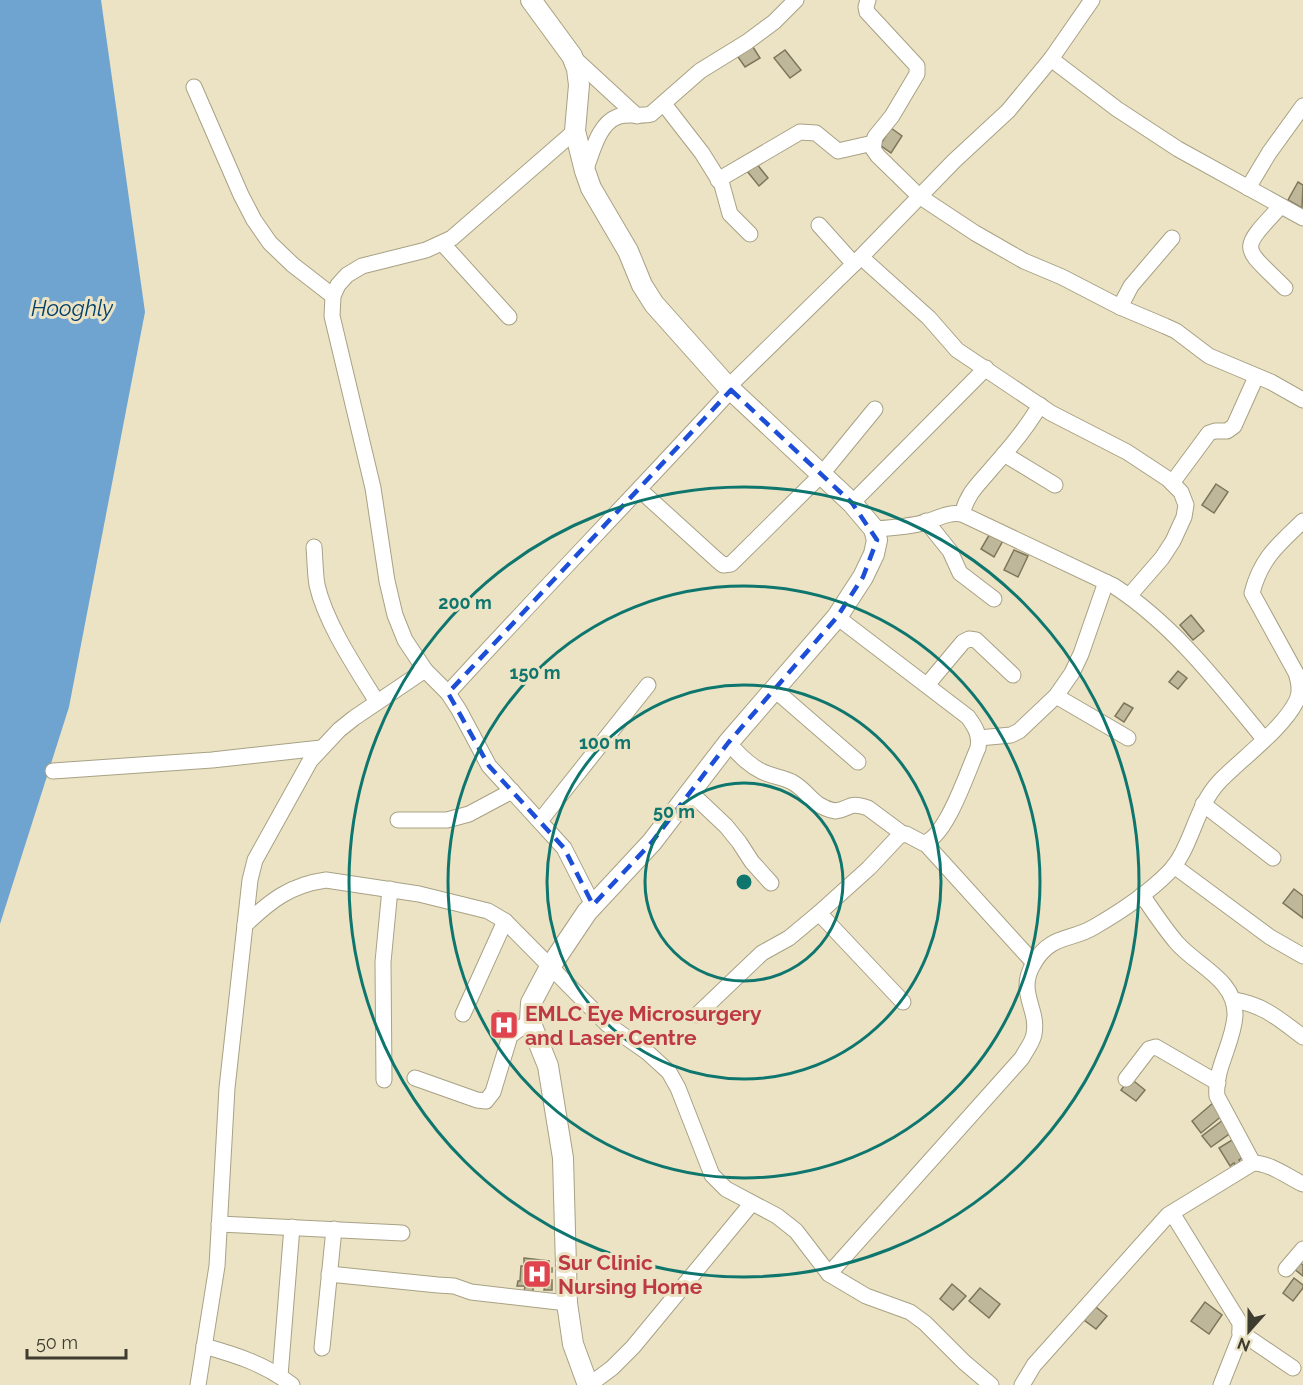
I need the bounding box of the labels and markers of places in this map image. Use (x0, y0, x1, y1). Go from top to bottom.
centre of rings (734, 872, 754, 892)
place label: EMLC Eye Microsurgery and Laser Centre (525, 1001, 762, 1050)
hospital icon: EMLC Eye Microsurgery and Laser Centre (488, 1009, 520, 1041)
place label: Sur Clinic Nursing Home (558, 1250, 703, 1299)
hospital icon: Sur Clinic Nursing Home (521, 1258, 553, 1290)

